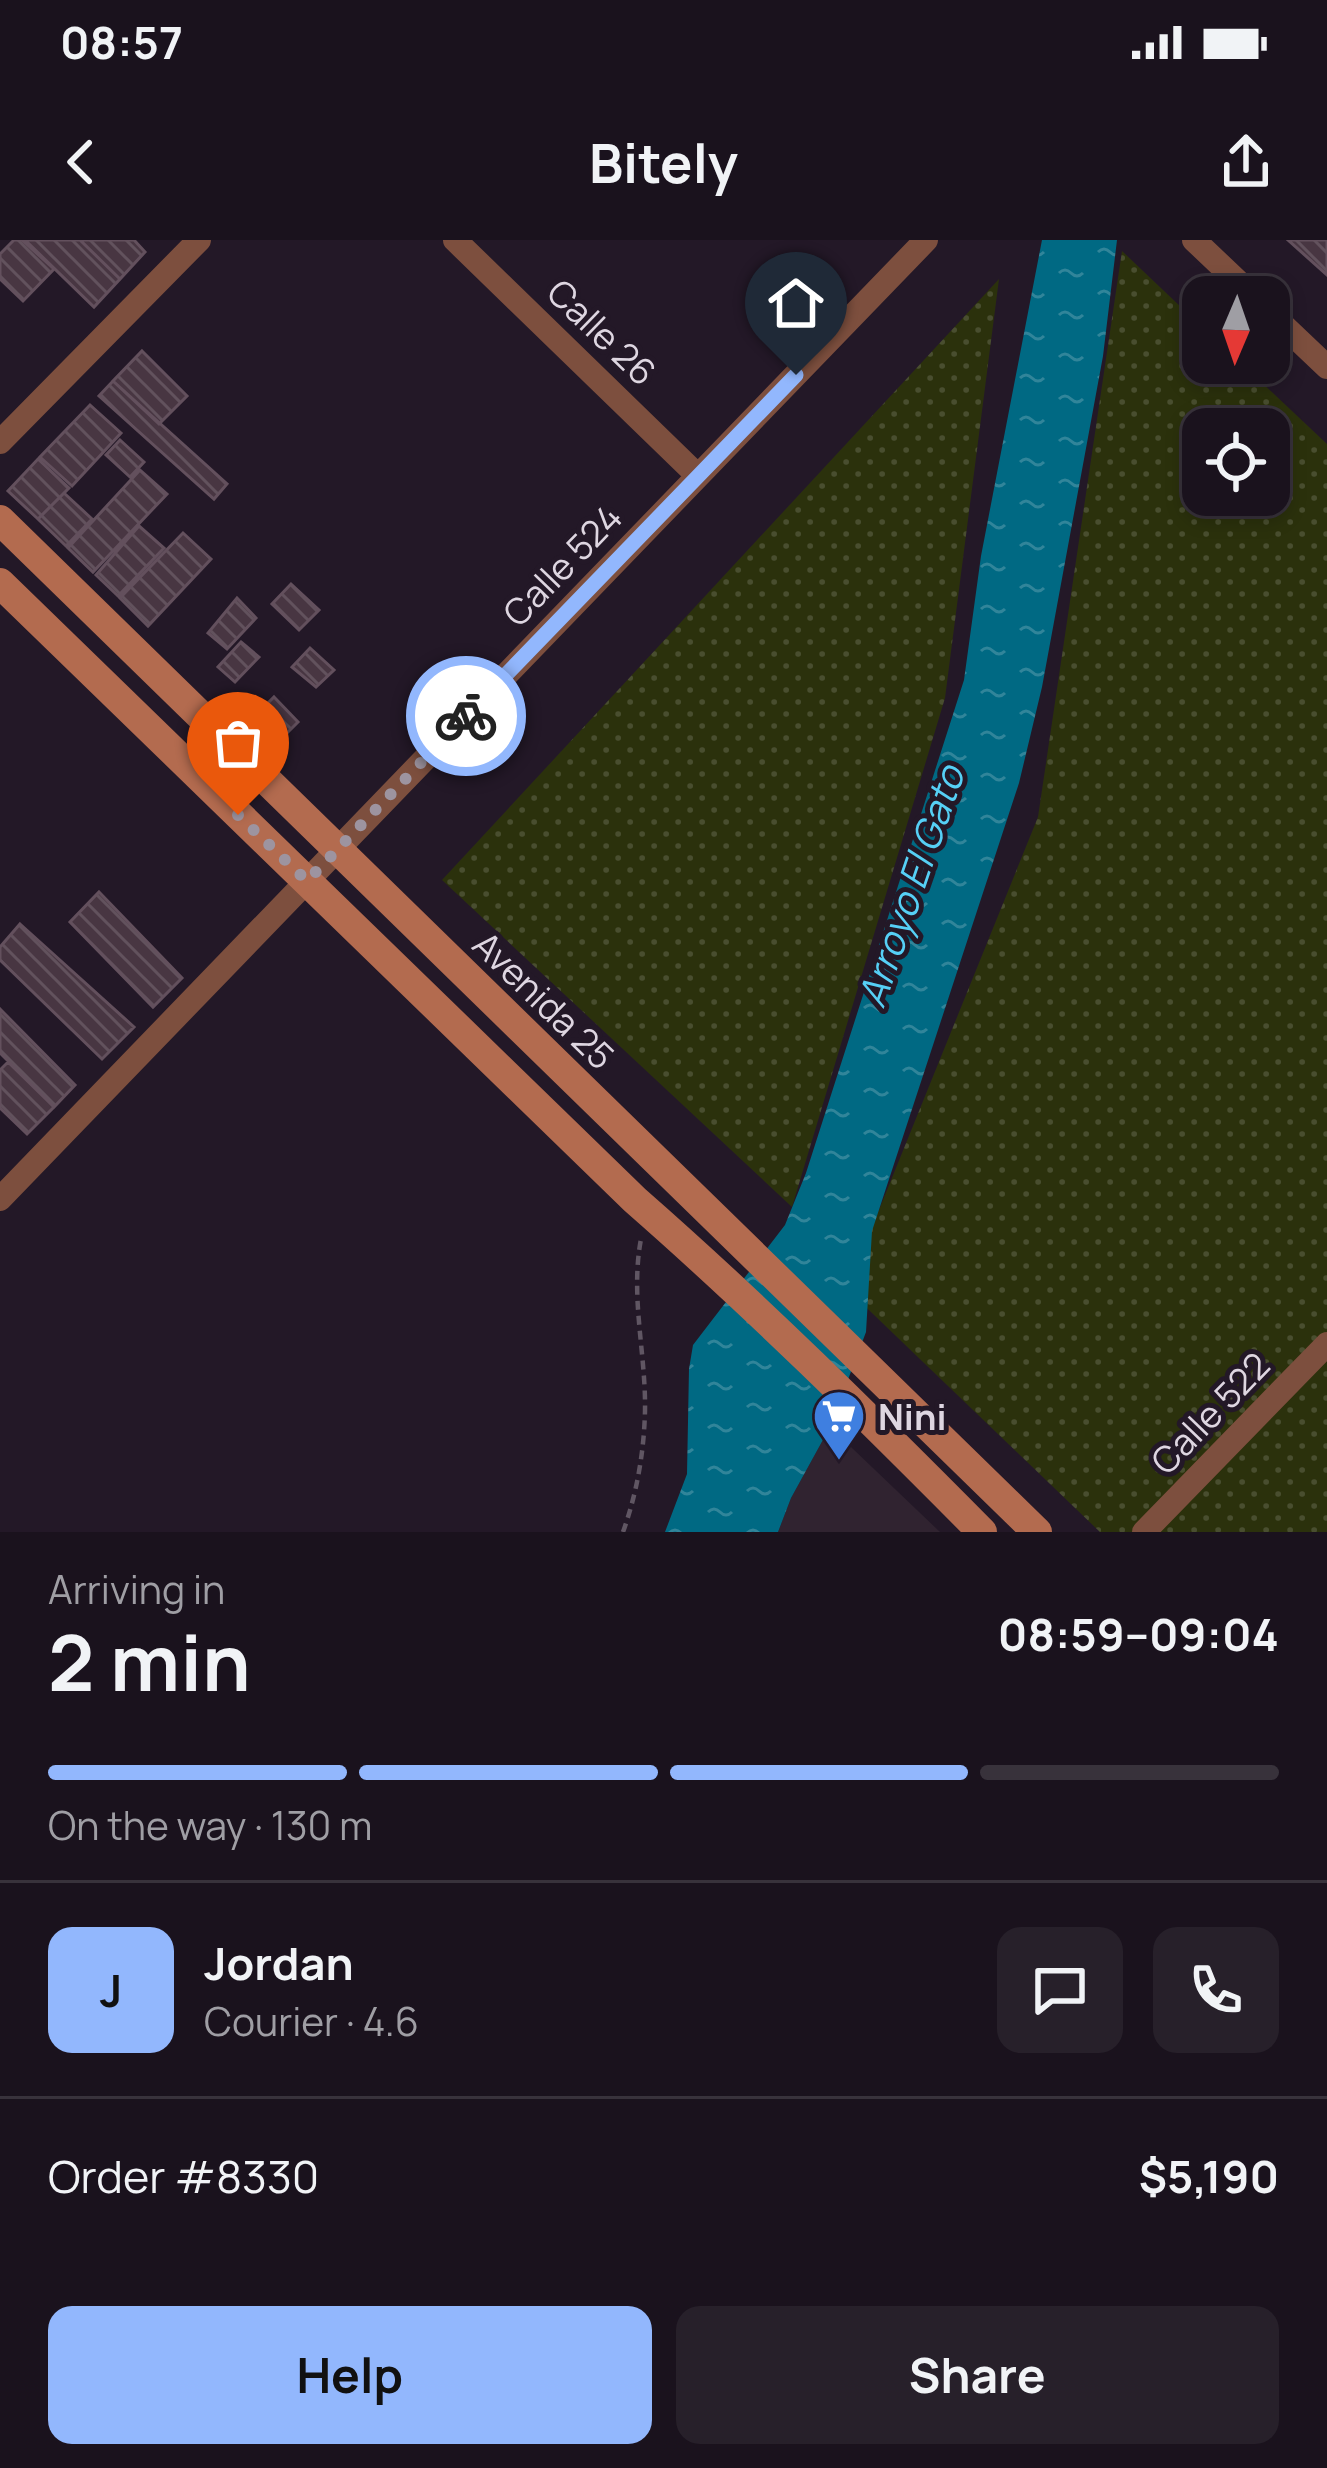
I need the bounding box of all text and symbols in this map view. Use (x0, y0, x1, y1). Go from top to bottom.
text: 08:57 (60, 11, 183, 73)
text: Bitely (589, 125, 738, 199)
icon: back (48, 129, 114, 195)
icon: share (1213, 129, 1279, 195)
pin (745, 252, 847, 375)
street label: Calle 26 (537, 268, 667, 396)
icon: home (763, 270, 829, 336)
north arrow (1182, 276, 1290, 384)
map controls (1182, 276, 1290, 516)
button: locate (1182, 408, 1290, 516)
street label: Calle 524 (492, 493, 632, 637)
courier (406, 656, 526, 776)
icon: bike (433, 683, 499, 749)
pin (187, 692, 289, 815)
icon: bag (205, 710, 271, 776)
water label: Arroyo El Gato (844, 756, 977, 1014)
street label: Avenida 25 (463, 920, 625, 1080)
street label: Calle 522 (1140, 1341, 1280, 1485)
supermarket icon: Nini (811, 1388, 867, 1462)
place label: Nini (878, 1392, 947, 1441)
text: Arriving in (48, 1562, 225, 1616)
text: 08:59–09:04 (998, 1603, 1279, 1665)
text: 2 min (48, 1608, 251, 1714)
text: On the way · 130 m (48, 1798, 372, 1852)
button: chat (997, 1927, 1123, 2053)
button: phone (1153, 1927, 1279, 2053)
text: Jordan (204, 1932, 354, 1994)
text: J (100, 1959, 122, 2021)
text: Courier · 4.6 (204, 1994, 419, 2048)
text: Order #8330 (48, 2145, 319, 2207)
text: $5,190 (1139, 2145, 1279, 2207)
button: Help (48, 2306, 652, 2444)
button: Share (676, 2306, 1279, 2444)

